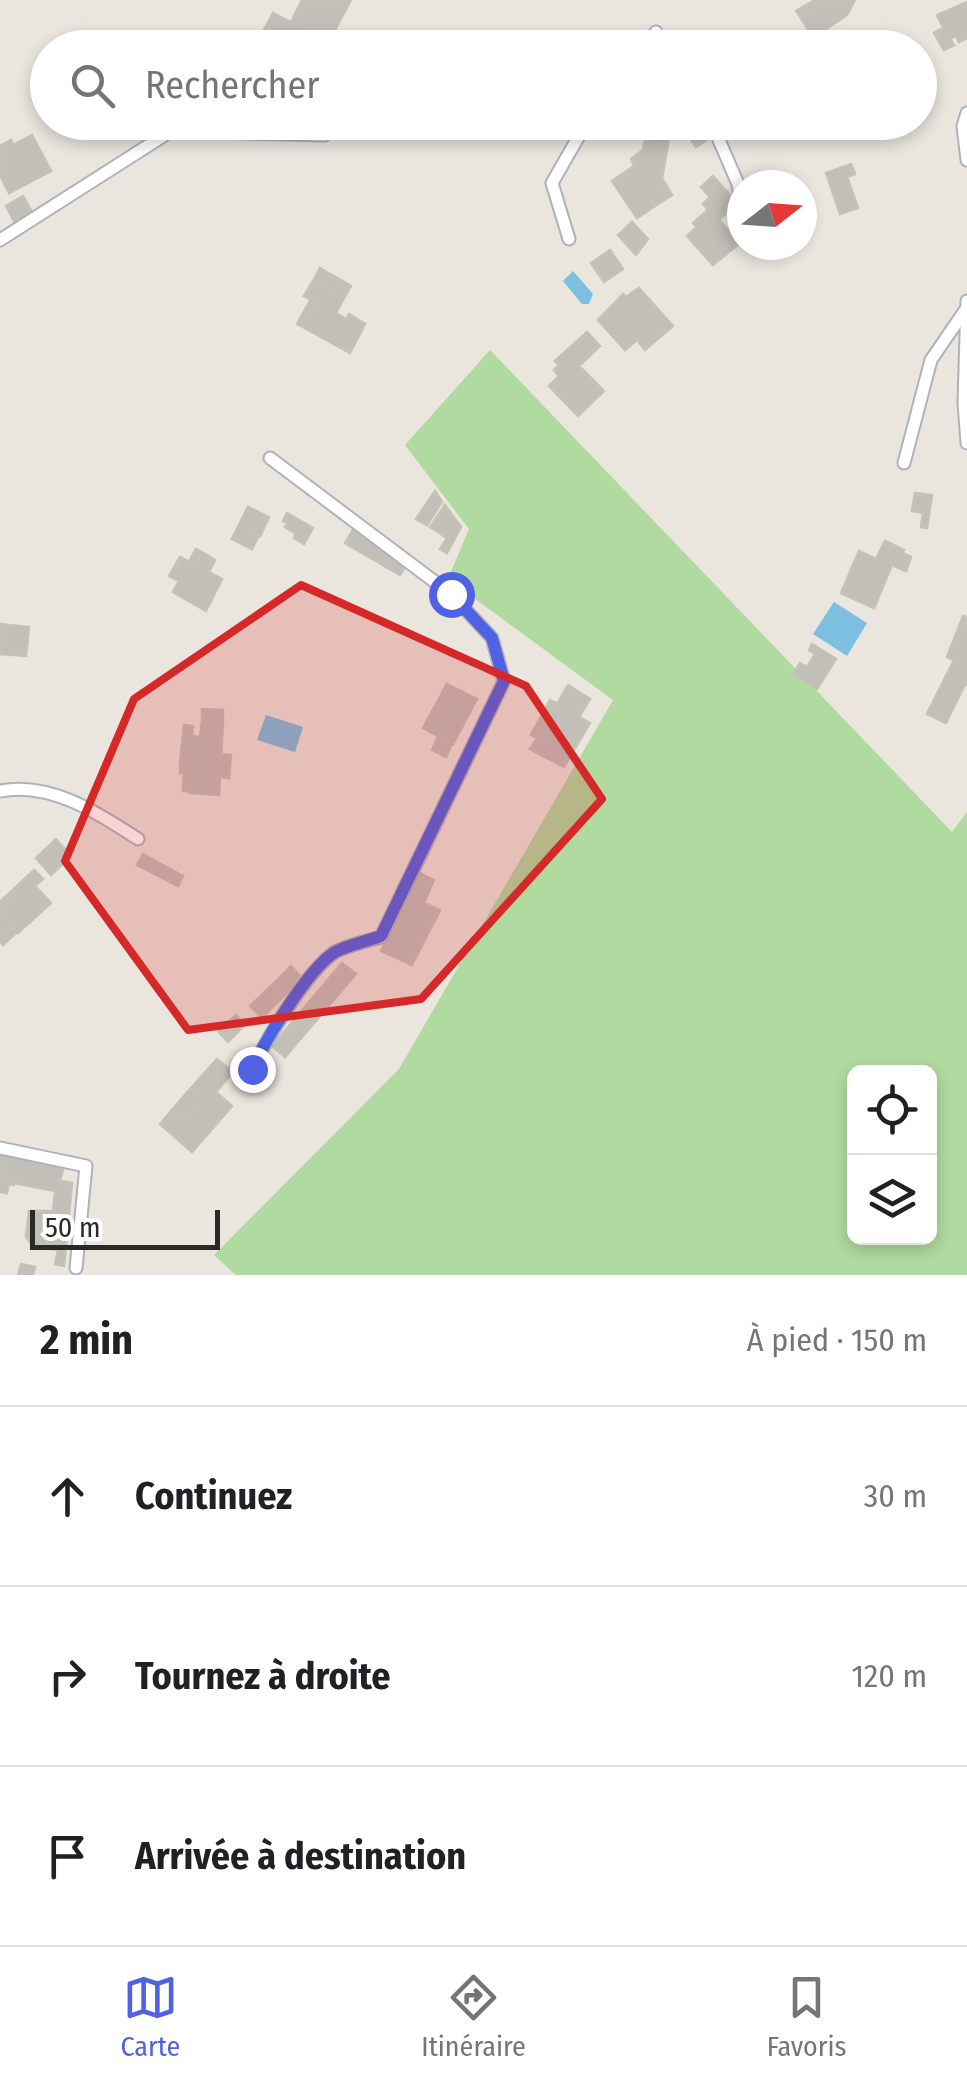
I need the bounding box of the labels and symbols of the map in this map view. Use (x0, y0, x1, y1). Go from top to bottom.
north arrow (727, 170, 817, 260)
route start (429, 572, 475, 618)
route end (230, 1047, 276, 1093)
scale bar (30, 1205, 220, 1250)

